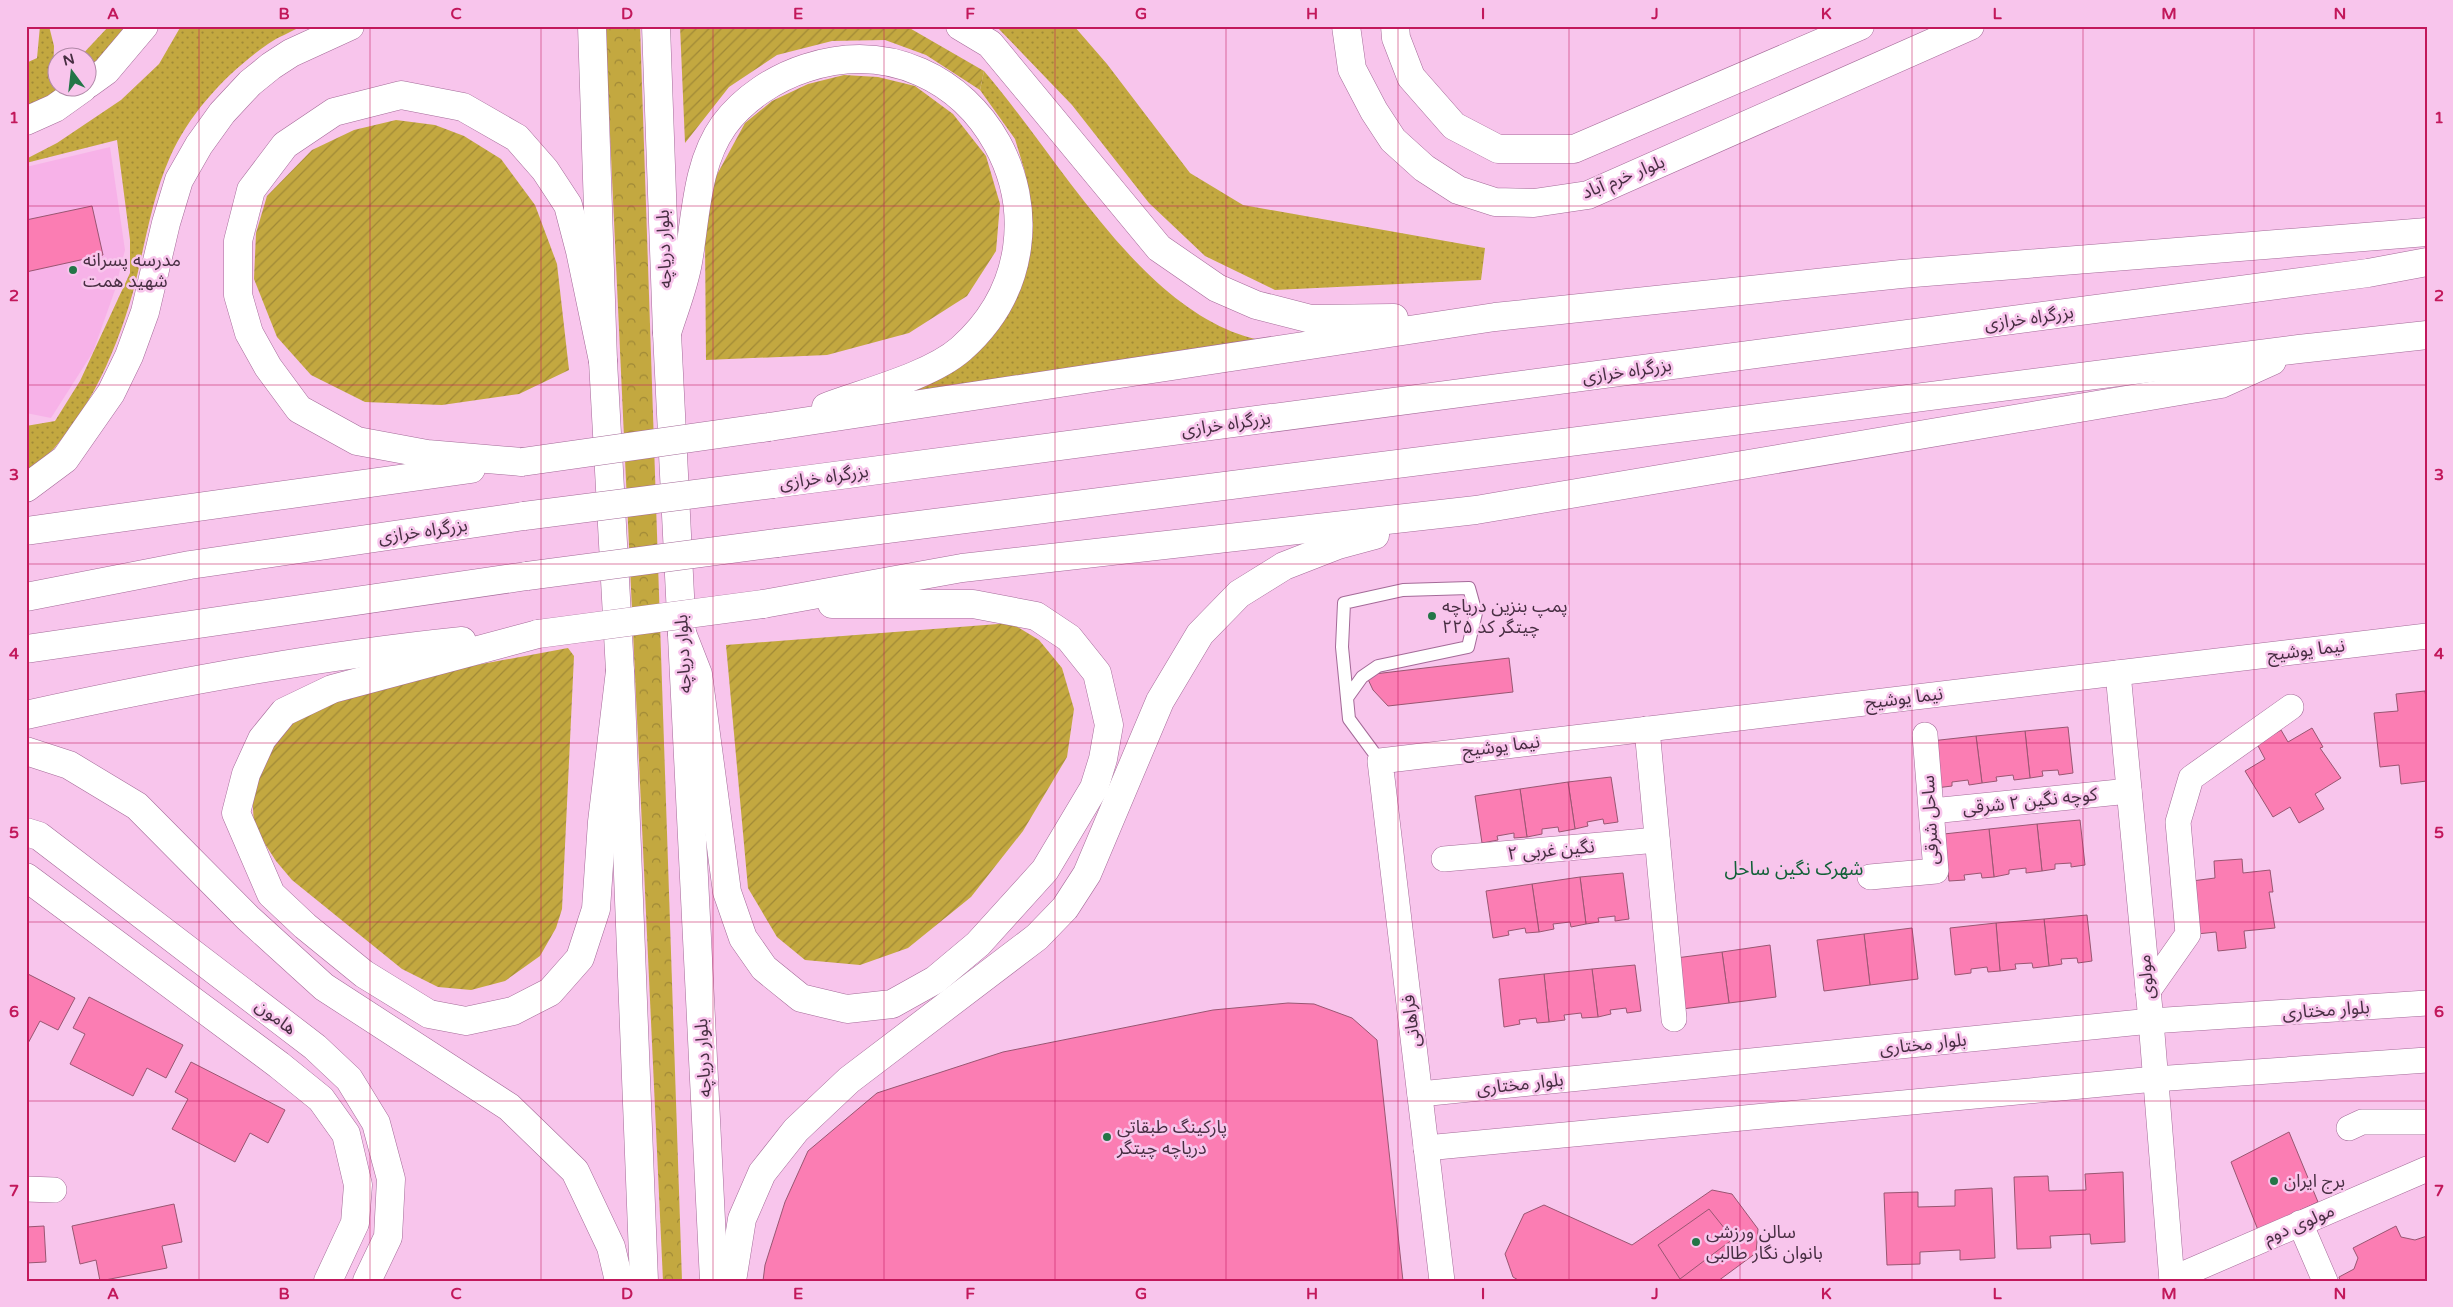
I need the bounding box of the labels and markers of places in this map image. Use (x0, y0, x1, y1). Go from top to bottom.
place label: مدرسه پسرانه شهید همت (83, 249, 181, 292)
marker: مدرسه پسرانه شهید همت (67, 264, 79, 276)
place label: پمپ بنزین دریاچه چیتگر کد ۲۲۵ (1442, 595, 1568, 638)
marker: پمپ بنزین دریاچه چیتگر کد ۲۲۵ (1426, 610, 1438, 622)
place label: پارکینگ طبقاتی دریاچه چیتگر (1116, 1116, 1227, 1159)
marker: پارکینگ طبقاتی دریاچه چیتگر (1101, 1131, 1113, 1143)
place label: برج ایران (2284, 1170, 2345, 1194)
marker: برج ایران (2268, 1175, 2280, 1187)
place label: سالن ورزشی بانوان نگار طالبی (1706, 1221, 1823, 1264)
marker: سالن ورزشی بانوان نگار طالبی (1690, 1236, 1702, 1248)

